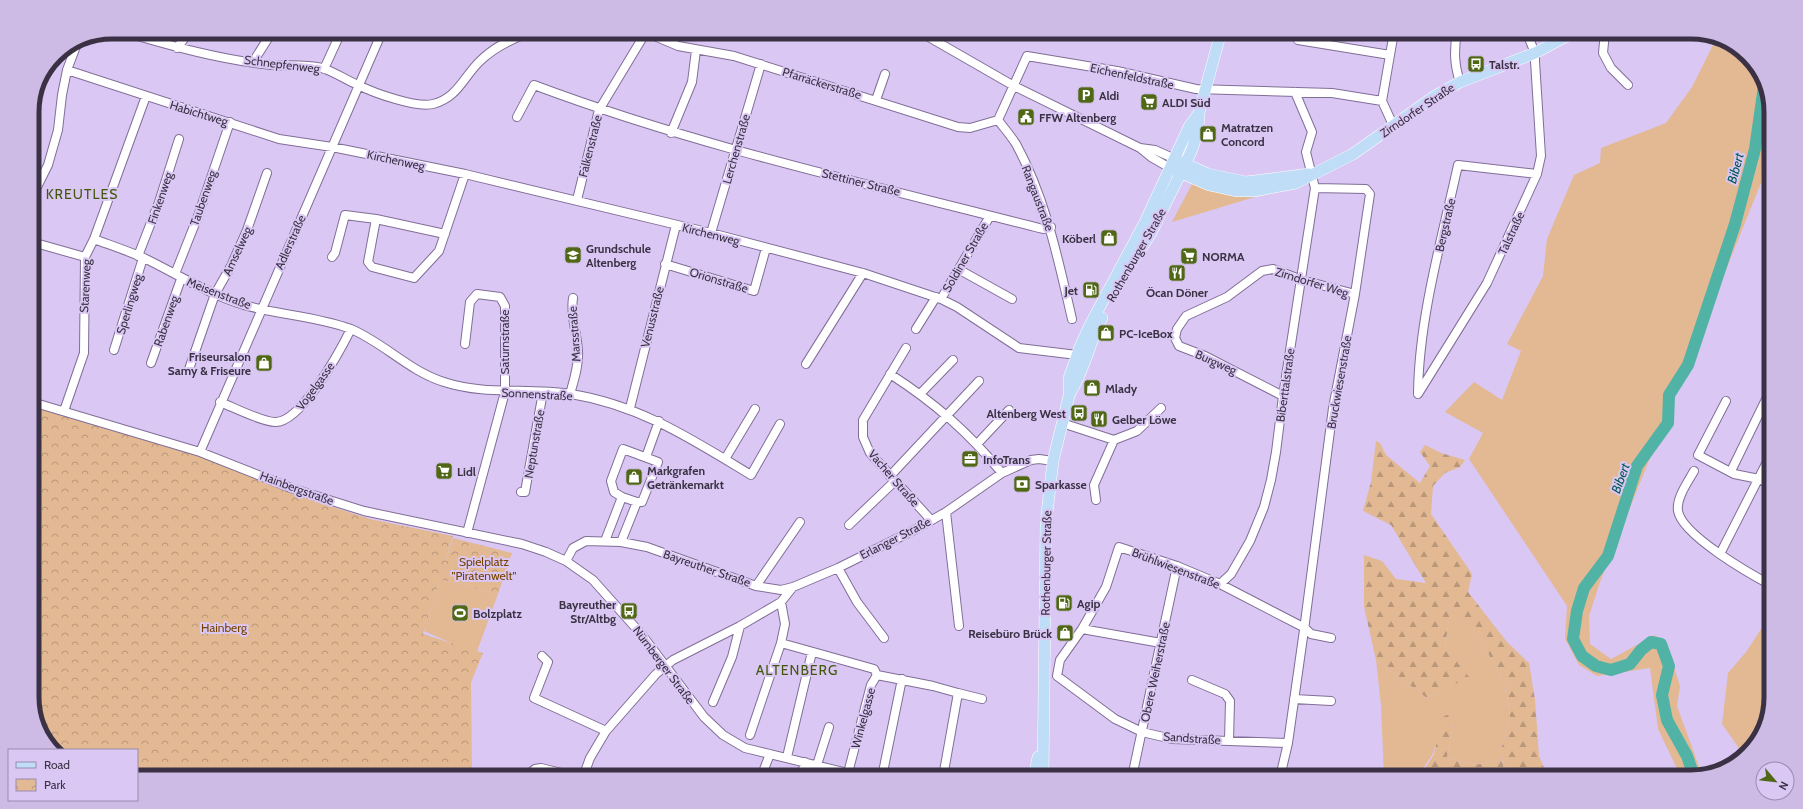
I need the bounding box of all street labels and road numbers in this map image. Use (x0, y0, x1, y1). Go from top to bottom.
street label: Schnepfenweg (243, 52, 322, 76)
street label: Eichenfeldstraße (1089, 60, 1175, 92)
street label: Pfarräckerstraße (781, 64, 863, 102)
street label: Zirndorfer Straße (1377, 80, 1457, 140)
street label: Habichtweg (168, 97, 231, 129)
street label: Lerchenstraße (719, 112, 753, 186)
street label: Falkenstraße (575, 113, 605, 179)
street label: Kirchenweg (366, 147, 427, 174)
street label: Rangaustraße (1019, 163, 1057, 233)
street label: Stettiner Straße (820, 165, 902, 199)
street label: Taubenweg (186, 167, 220, 228)
street label: Finkenweg (144, 169, 176, 226)
street label: Bergstraße (1432, 197, 1458, 253)
street label: Rothenburger Straße (1103, 206, 1169, 304)
street label: Talstraße (1495, 209, 1527, 257)
street label: Adlerstraße (271, 212, 309, 272)
street label: Soldiner Straße (939, 219, 991, 295)
street label: Kirchenweg (681, 220, 742, 249)
street label: Amselweg (219, 223, 255, 278)
street label: Starenweg (76, 258, 94, 313)
street label: Orionstraße (688, 264, 750, 296)
street label: Zirndorfer Weg (1273, 264, 1352, 301)
street label: Sperlingweg (113, 271, 146, 336)
street label: Meisenstraße (185, 274, 253, 312)
street label: Venusstraße (637, 285, 667, 349)
street label: Rabenweg (150, 292, 182, 349)
street label: Marsstraße (565, 306, 583, 362)
street label: Saturnstraße (497, 310, 512, 374)
street label: Bruckwiesenstraße (1323, 334, 1355, 430)
street label: Burgweg (1193, 346, 1240, 378)
street label: Biberttalstraße (1272, 347, 1298, 423)
street label: Vogelgasse (292, 359, 338, 413)
street label: Sonnenstraße (501, 385, 573, 403)
street label: Neptunstraße (521, 408, 547, 480)
street label: Vacher Straße (865, 446, 923, 510)
street label: Hainbergstraße (258, 468, 336, 508)
street label: Rothenburger Straße (1038, 510, 1054, 616)
street label: Erlanger Straße (857, 514, 933, 562)
street label: Brühlwiesenstraße (1130, 544, 1222, 592)
street label: Bayreuther Straße (661, 546, 753, 590)
street label: Obere Weiherstraße (1137, 621, 1173, 723)
street label: Nürnberger Straße (630, 623, 698, 707)
street label: Winkelgasse (848, 686, 878, 750)
street label: Sandstraße (1163, 729, 1221, 747)

